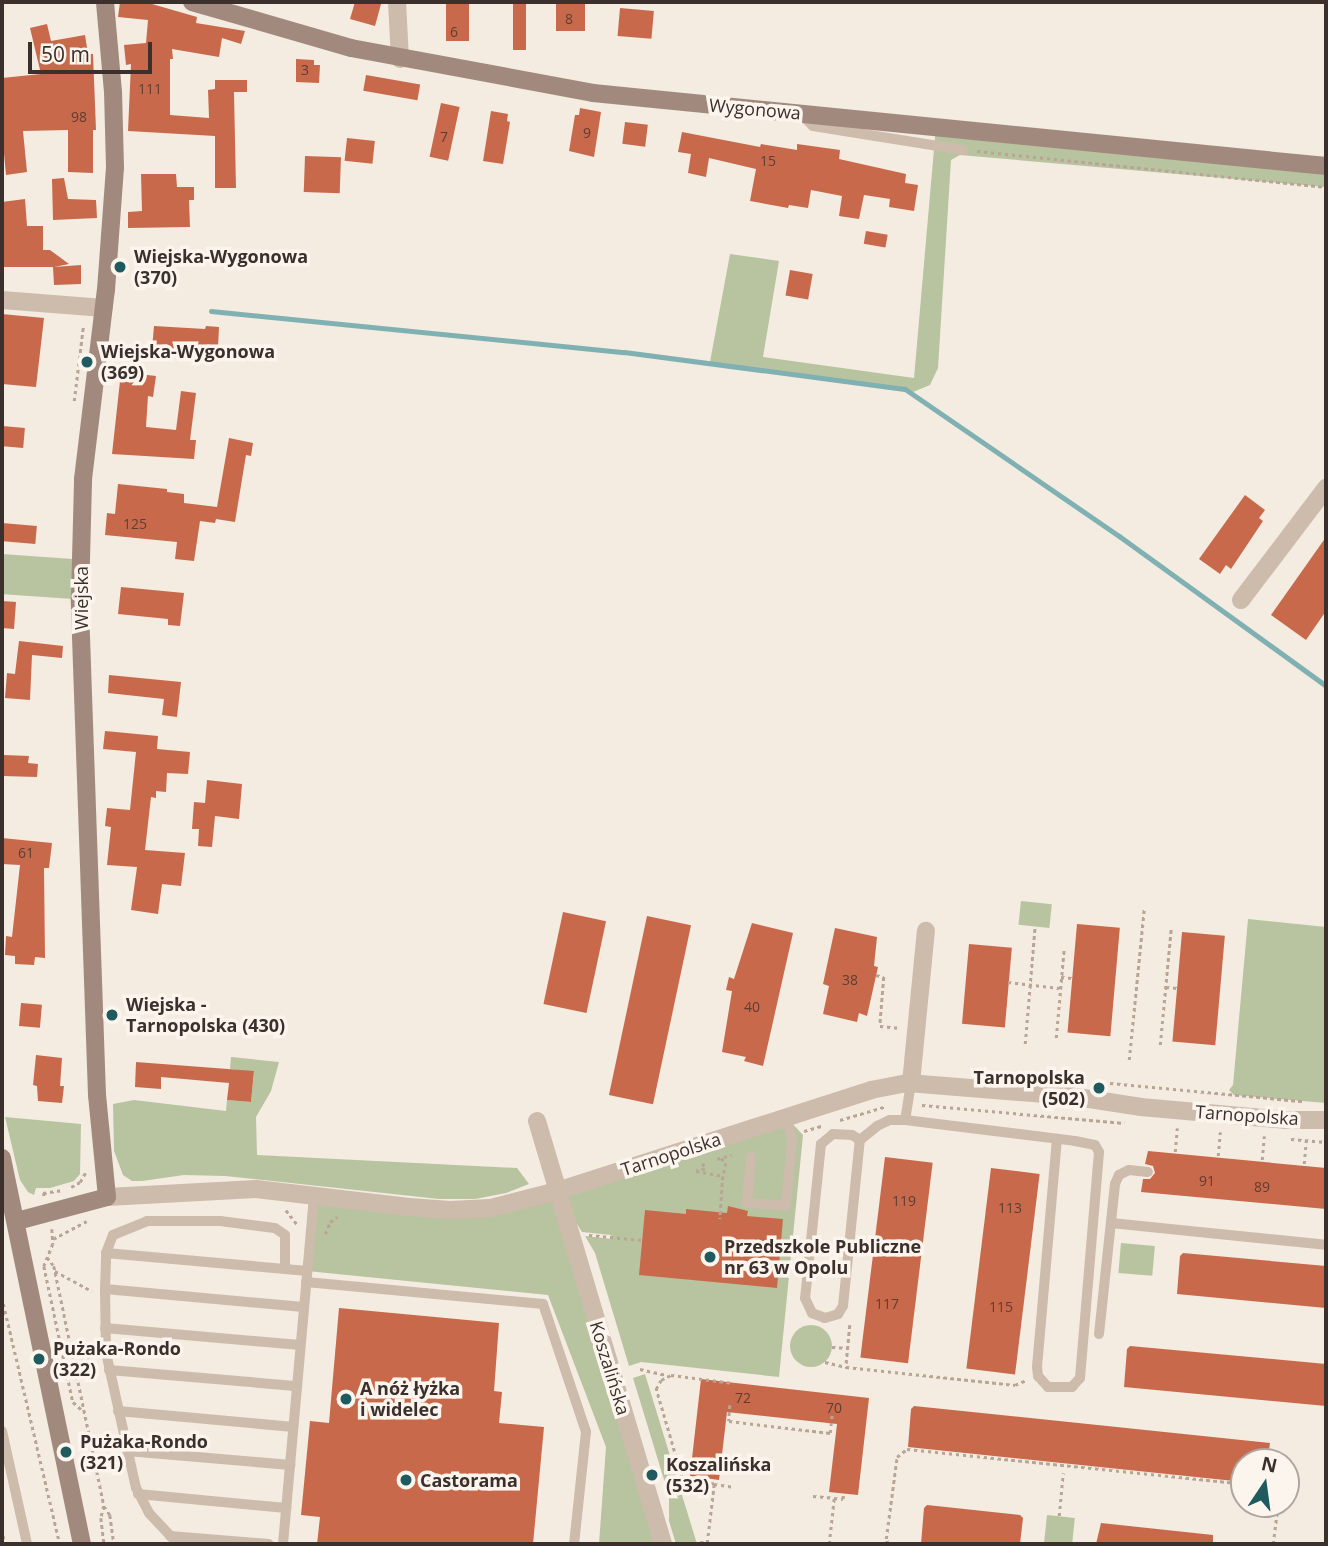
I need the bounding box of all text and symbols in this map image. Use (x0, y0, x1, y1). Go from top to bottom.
house number: 8 (565, 11, 573, 27)
house number: 6 (450, 24, 458, 40)
scale bar (32, 28, 156, 72)
text: 50 m (41, 40, 90, 68)
house number: 3 (301, 62, 309, 78)
house number: 111 (138, 81, 162, 97)
street label: Wygonowa (708, 94, 802, 124)
house number: 98 (71, 109, 87, 125)
house number: 9 (583, 125, 591, 141)
house number: 7 (440, 129, 448, 145)
house number: 15 (760, 153, 776, 169)
place label: Wiejska-Wygonowa (370) (134, 246, 308, 288)
marker: Wiejska-Wygonowa (370) (112, 259, 128, 275)
place label: Wiejska-Wygonowa (369) (101, 341, 275, 384)
marker: Wiejska-Wygonowa (369) (79, 354, 95, 370)
house number: 125 (123, 516, 147, 532)
street label: Wiejska (70, 566, 92, 630)
house number: 61 (18, 845, 34, 861)
house number: 38 (842, 972, 858, 988)
place label: Wiejska - Tarnopolska (430) (126, 994, 285, 1036)
house number: 40 (744, 999, 760, 1015)
marker: Wiejska - Tarnopolska (430) (104, 1007, 120, 1023)
place label: Tarnopolska (502) (974, 1067, 1085, 1110)
marker: Tarnopolska (502) (1091, 1080, 1107, 1096)
street label: Tarnopolska (1195, 1101, 1299, 1129)
street label: Tarnopolska (618, 1128, 724, 1180)
house number: 91 (1199, 1173, 1215, 1189)
house number: 89 (1254, 1179, 1270, 1195)
house number: 119 (892, 1193, 916, 1209)
house number: 113 (998, 1200, 1022, 1216)
place label: Przedszkole Publiczne nr 63 w Opolu (724, 1236, 921, 1278)
marker: Przedszkole Publiczne nr 63 w Opolu (702, 1249, 718, 1265)
house number: 117 (875, 1296, 899, 1312)
house number: 115 (989, 1299, 1013, 1315)
street label: Koszalińska (585, 1318, 635, 1418)
place label: Pużaka-Rondo (322) (53, 1338, 181, 1380)
marker: Pużaka-Rondo (322) (31, 1351, 47, 1367)
place label: A nóż łyżka i widelec (360, 1378, 460, 1420)
house number: 72 (735, 1390, 751, 1406)
marker: A nóż łyżka i widelec (338, 1391, 354, 1407)
house number: 70 (826, 1400, 842, 1416)
place label: Pużaka-Rondo (321) (80, 1431, 208, 1474)
marker: Pużaka-Rondo (321) (58, 1444, 74, 1460)
north arrow (1230, 1448, 1300, 1518)
text: N (1259, 1450, 1280, 1479)
place label: Koszalińska (532) (666, 1454, 771, 1496)
marker: Koszalińska (532) (644, 1467, 660, 1483)
place label: Castorama (420, 1469, 518, 1491)
marker: Castorama (398, 1472, 414, 1488)

